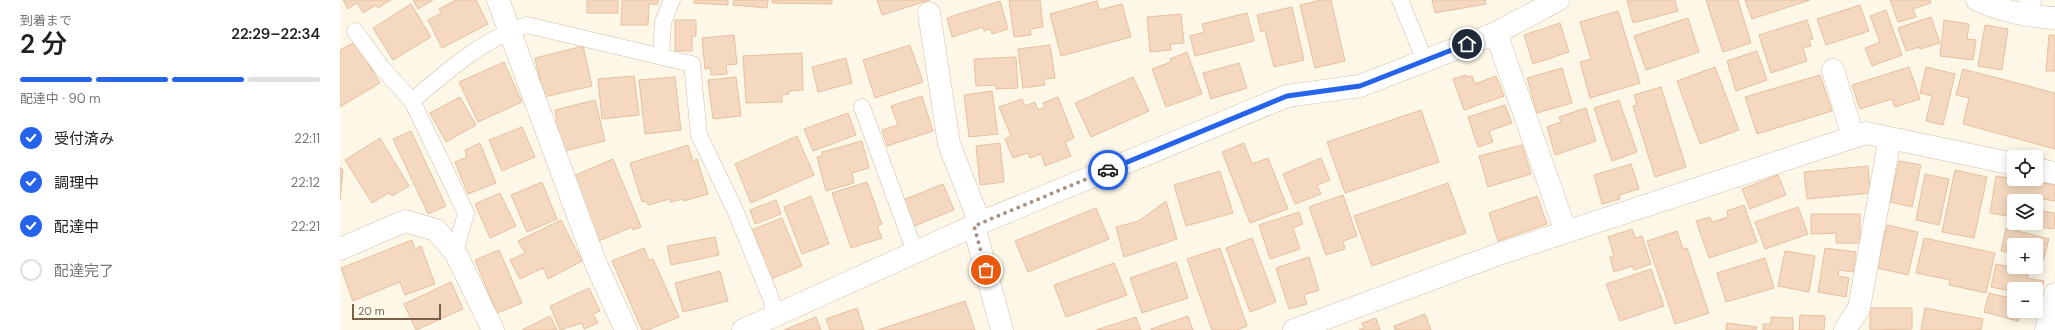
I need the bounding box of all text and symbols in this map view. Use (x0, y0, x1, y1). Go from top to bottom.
text: 到着まで (20, 12, 72, 29)
text: 22:29–22:34 (231, 24, 320, 44)
text: 2 分 (20, 27, 67, 61)
pin (1450, 27, 1484, 61)
icon: home (1456, 33, 1478, 55)
text: 配達中 · 90 m (20, 90, 101, 107)
icon: check (20, 127, 42, 149)
text: 受付済み (54, 129, 114, 149)
text: 22:11 (294, 130, 320, 147)
courier (1088, 150, 1128, 190)
map controls (2007, 150, 2043, 318)
button: locate (2007, 150, 2043, 186)
icon: car (1097, 159, 1119, 181)
icon: check (20, 171, 42, 193)
text: 調理中 (54, 173, 99, 193)
text: 22:12 (291, 174, 320, 191)
button: layers (2007, 194, 2043, 230)
icon: check (20, 215, 42, 237)
text: 配達中 (54, 217, 99, 237)
text: 22:21 (291, 218, 320, 235)
button: + (2007, 238, 2043, 274)
pin (969, 253, 1003, 287)
icon: bag (975, 259, 997, 281)
text: 配達完了 (54, 261, 114, 281)
button: − (2007, 282, 2043, 318)
scale bar (352, 302, 441, 321)
text: 20 m (358, 304, 384, 318)

